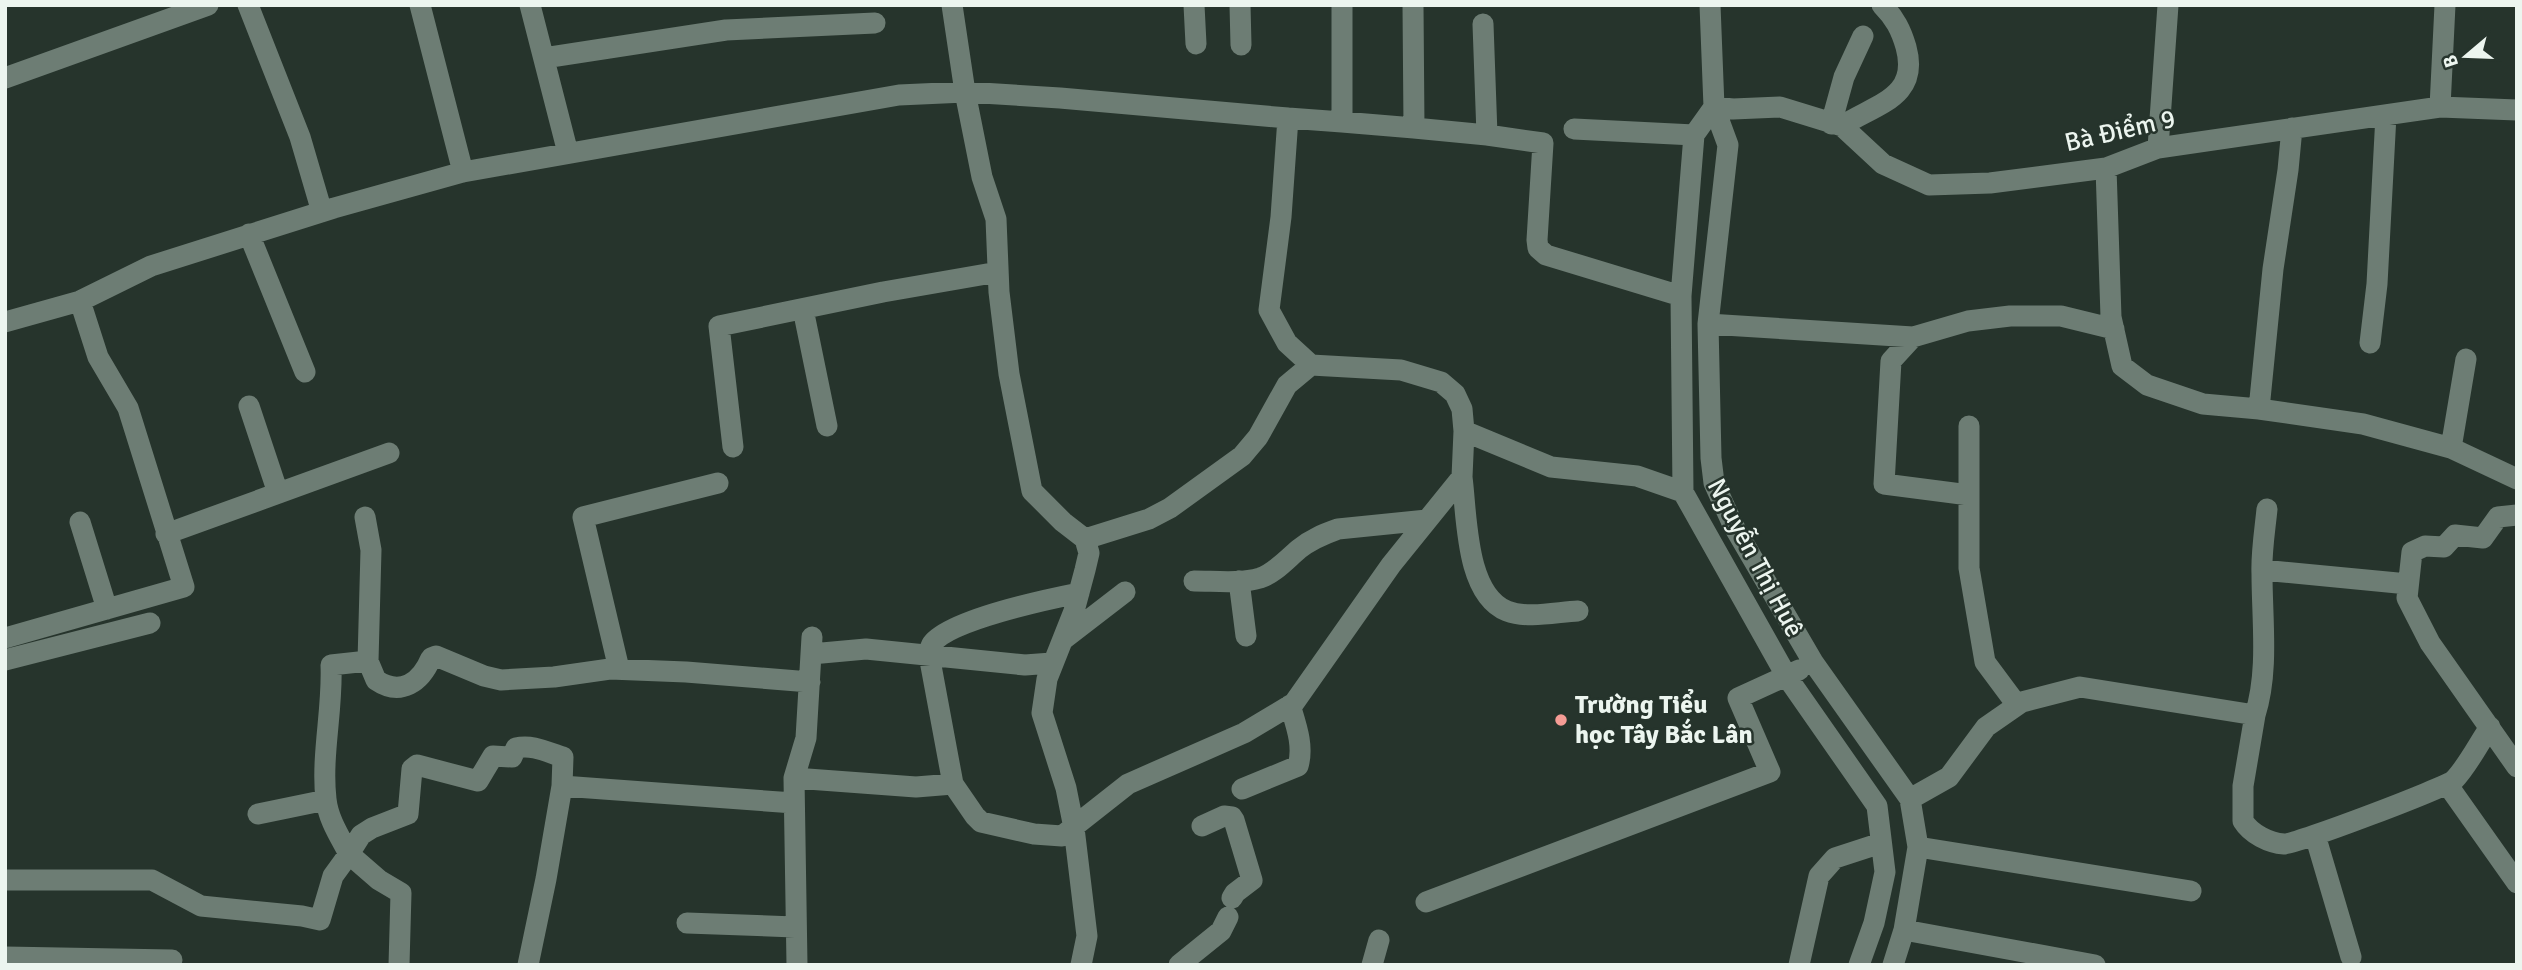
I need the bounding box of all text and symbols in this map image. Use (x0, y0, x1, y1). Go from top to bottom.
north arrow (2431, 21, 2501, 91)
text: B (2438, 51, 2464, 71)
street label: Bà Điểm 9 (2062, 103, 2178, 159)
street label: Nguyễn Thị Huê (1700, 473, 1810, 643)
place label: Trường Tiểu học Tây Bắc Lân (1575, 688, 1753, 751)
marker: Trường Tiểu học Tây Bắc Lân (1553, 712, 1569, 728)

